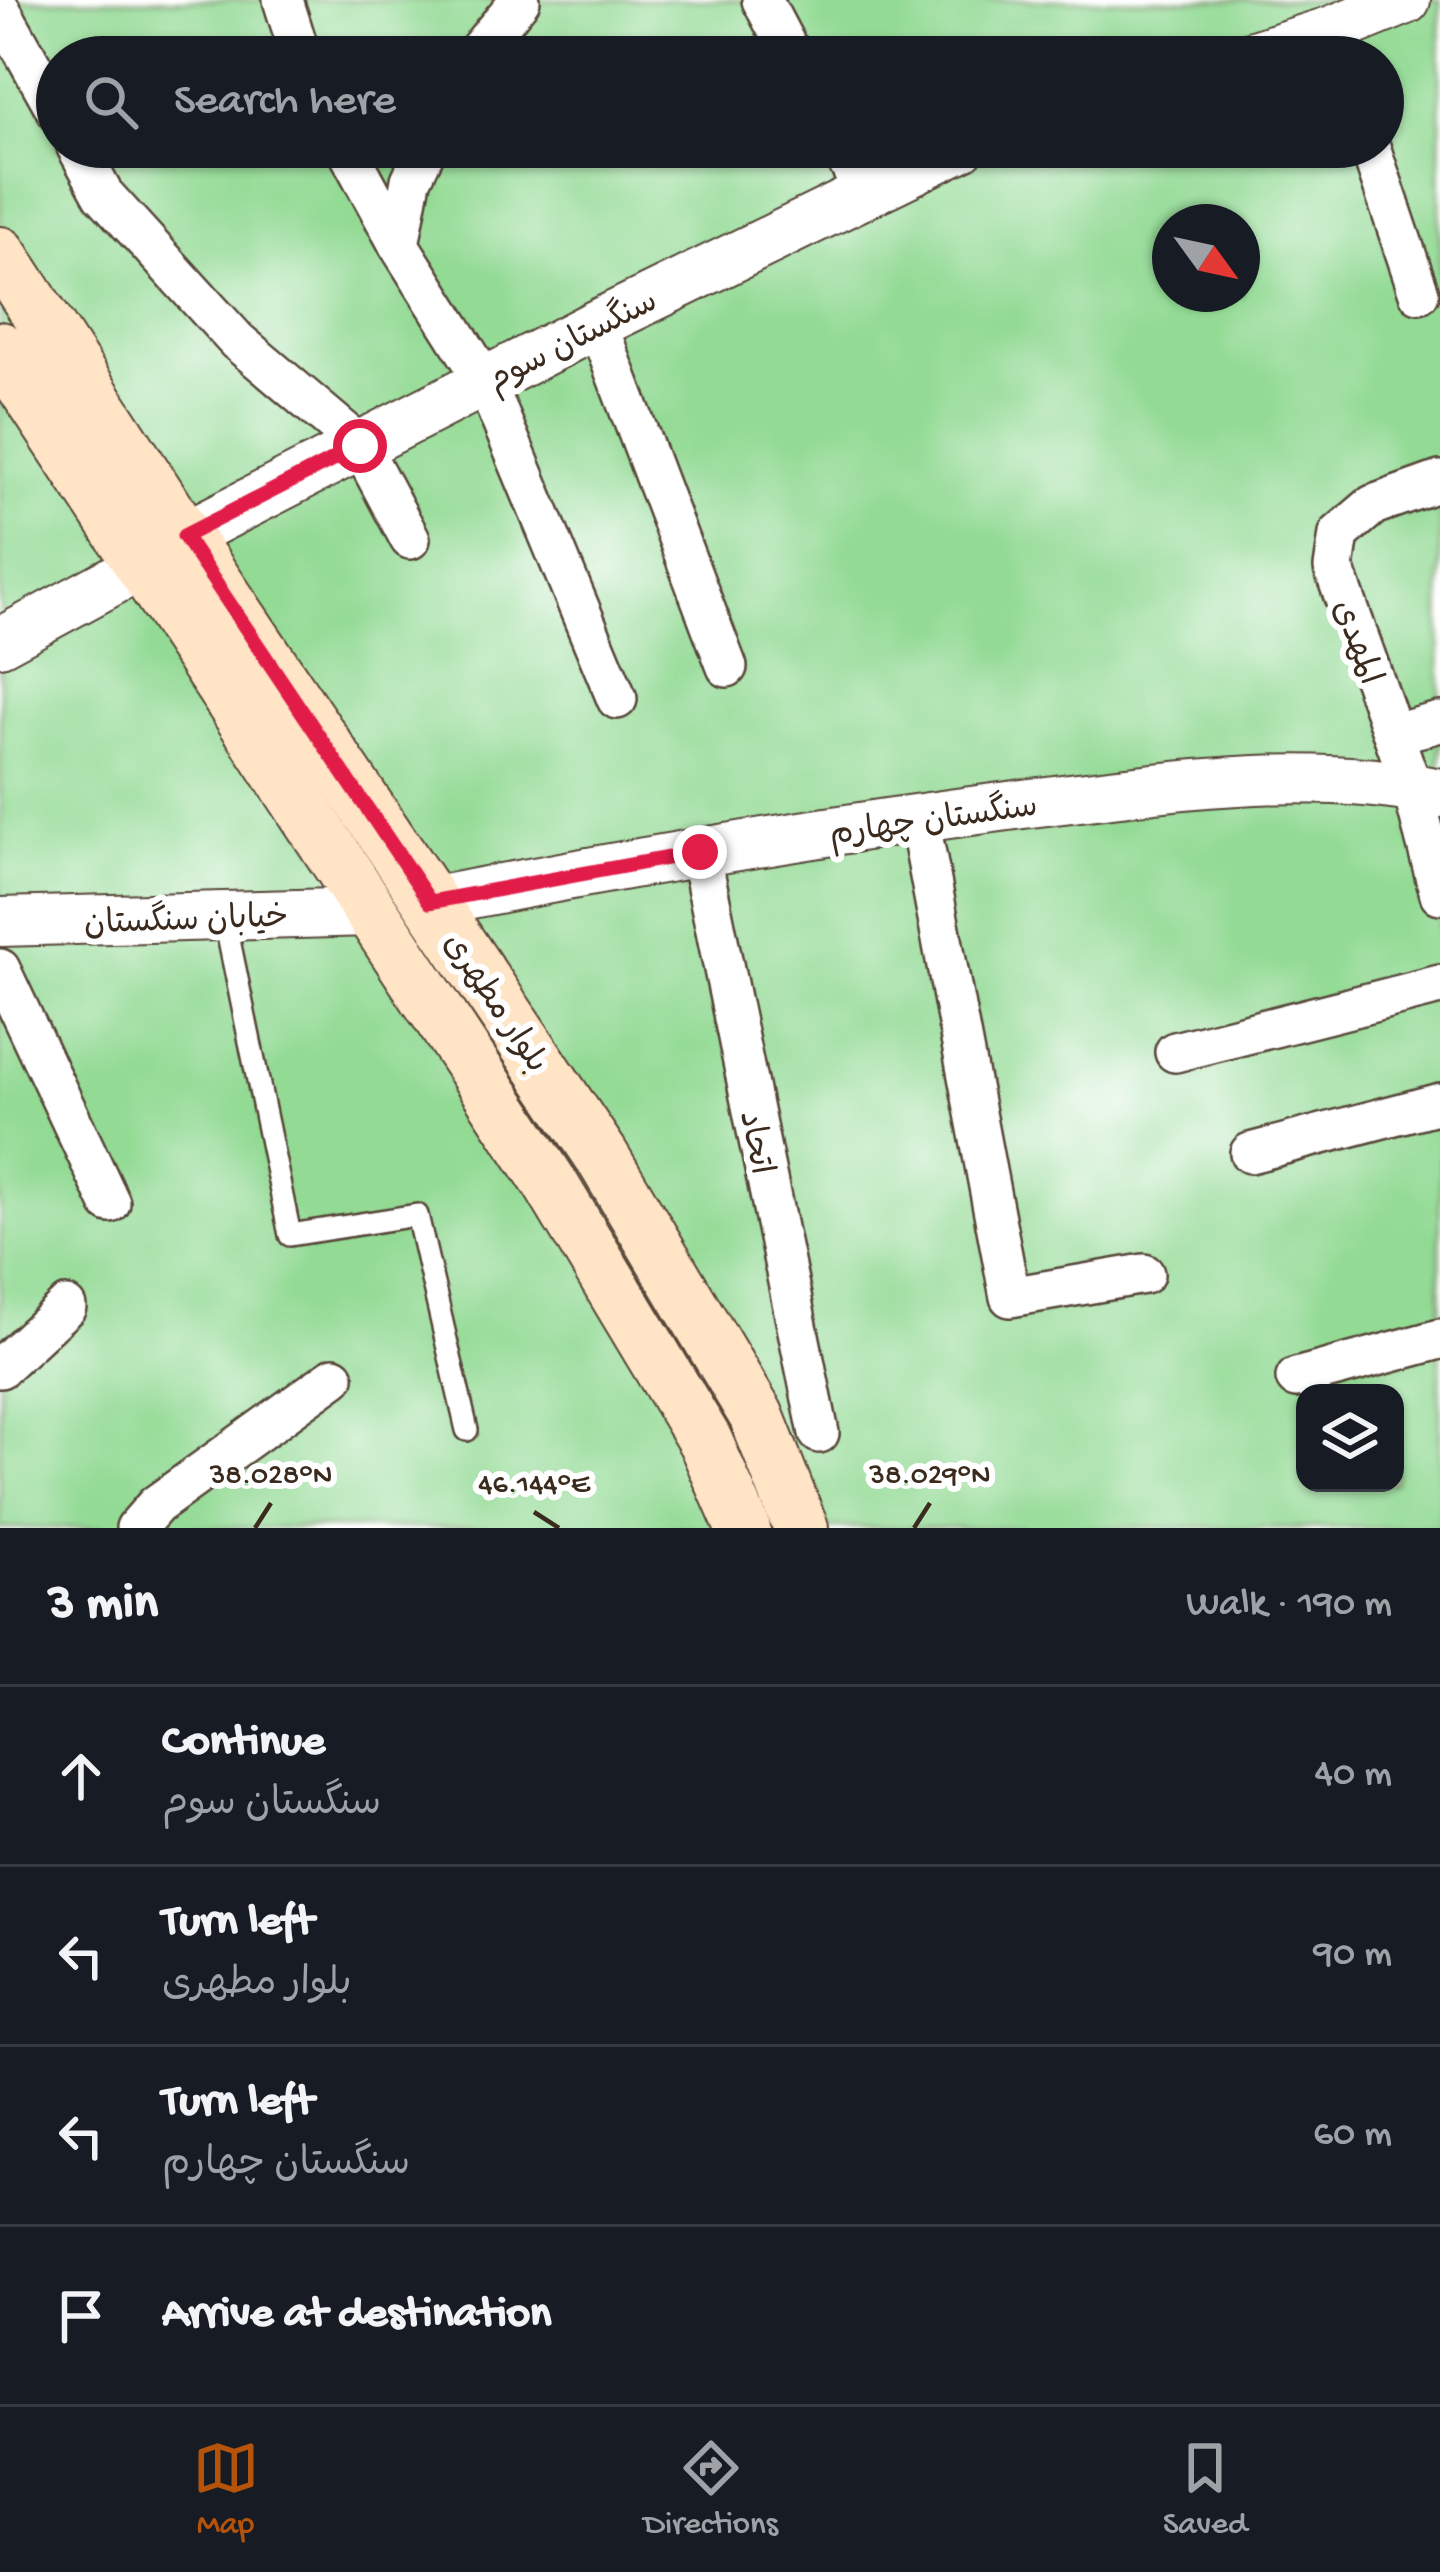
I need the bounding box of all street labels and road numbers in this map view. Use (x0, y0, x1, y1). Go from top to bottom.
street label: سنگستان سوم (480, 280, 665, 403)
street label: المهدی (1322, 595, 1388, 690)
street label: سنگستان چهارم (827, 785, 1041, 857)
street label: خیابان سنگستان (83, 895, 289, 946)
street label: بلوار مطهری (432, 927, 554, 1081)
street label: اتحاد (728, 1108, 779, 1178)

